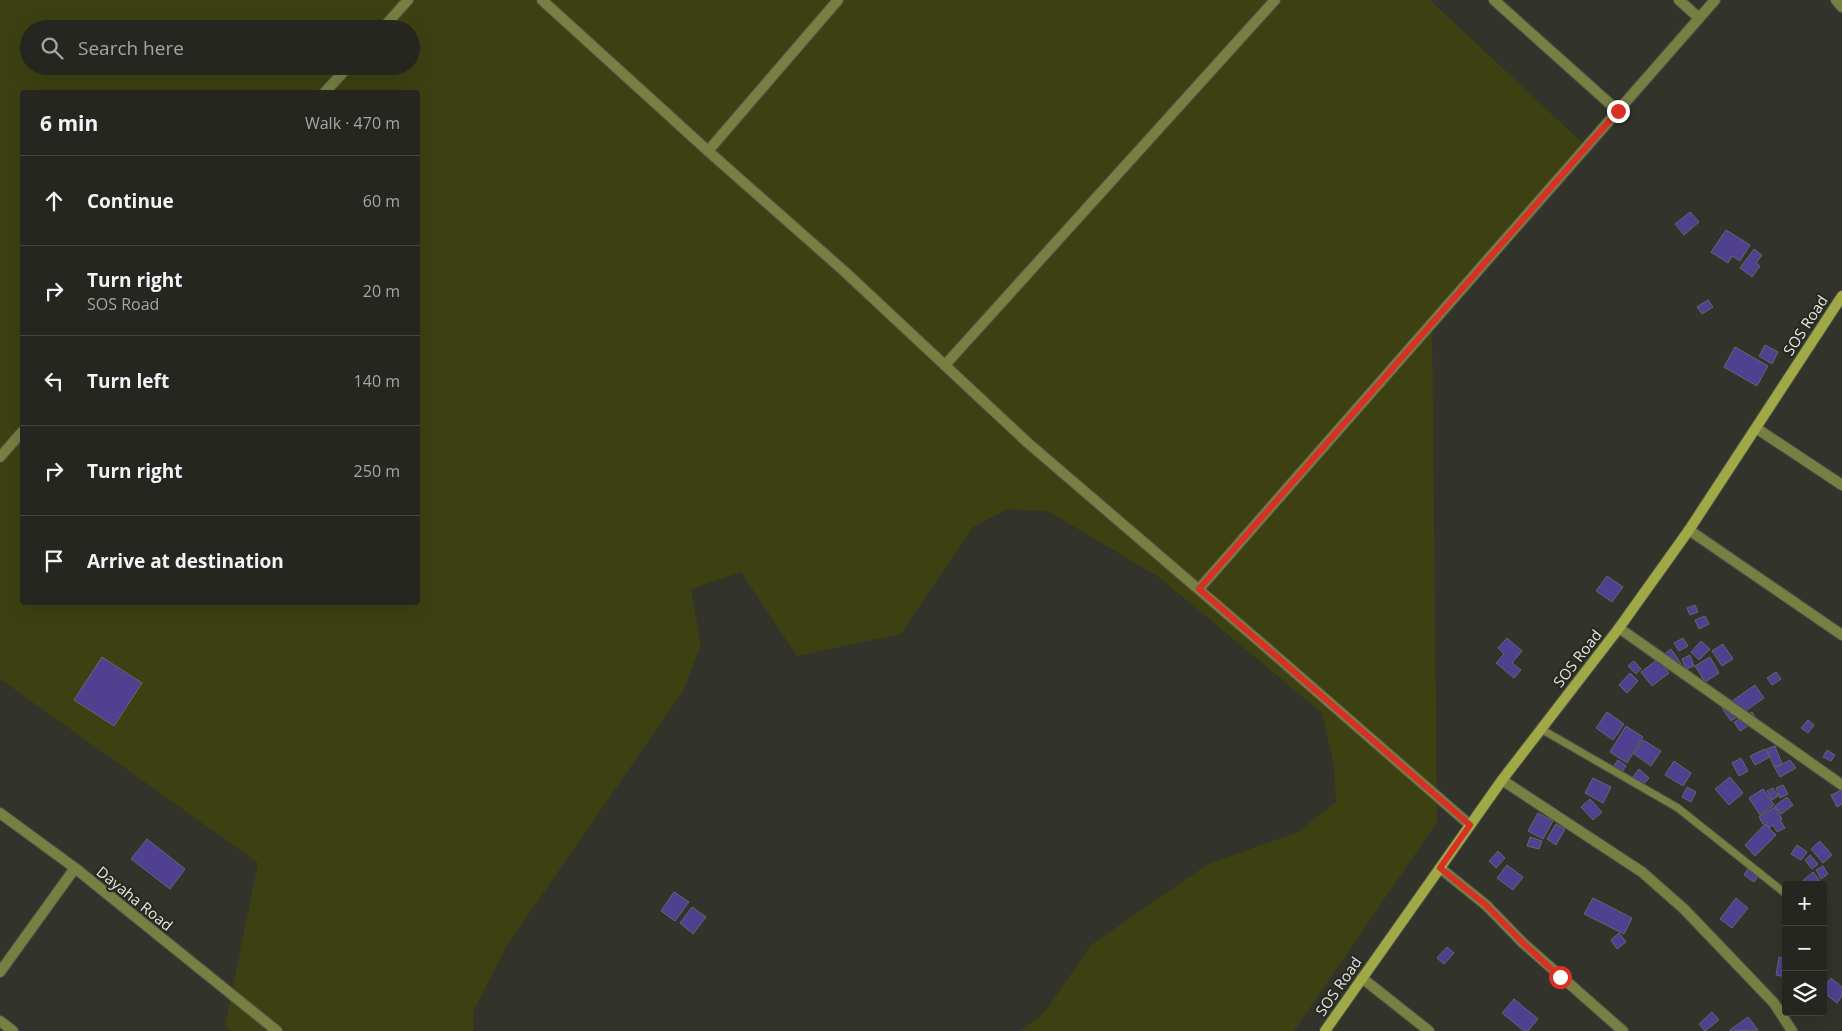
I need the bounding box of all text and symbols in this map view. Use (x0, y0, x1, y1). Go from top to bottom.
search box (20, 20, 420, 75)
icon: search (38, 34, 66, 62)
text: Search here (78, 35, 184, 61)
route end (1607, 100, 1630, 123)
text: 6 min (40, 109, 98, 137)
text: Walk · 470 m (305, 112, 400, 134)
icon: ahead (40, 187, 68, 215)
text: Continue (87, 188, 174, 214)
text: 60 m (363, 190, 400, 212)
text: Turn right (87, 267, 182, 293)
icon: right (40, 277, 68, 305)
text: 20 m (363, 280, 400, 302)
street label: SOS Road (1778, 291, 1832, 359)
text: SOS Road (87, 293, 159, 315)
icon: left (40, 367, 68, 395)
text: Turn left (87, 368, 169, 394)
text: 140 m (354, 370, 400, 392)
icon: right (40, 457, 68, 485)
text: Turn right (87, 458, 182, 484)
text: 250 m (354, 460, 400, 482)
icon: arrive (40, 547, 68, 575)
text: Arrive at destination (87, 548, 284, 574)
street label: SOS Road (1548, 625, 1606, 691)
street label: Dayaha Road (93, 861, 177, 935)
map controls (1782, 881, 1827, 1016)
button: + (1782, 881, 1827, 926)
button: − (1782, 926, 1827, 971)
street label: SOS Road (1310, 952, 1366, 1020)
route start (1549, 966, 1572, 989)
button: layers (1782, 971, 1827, 1016)

